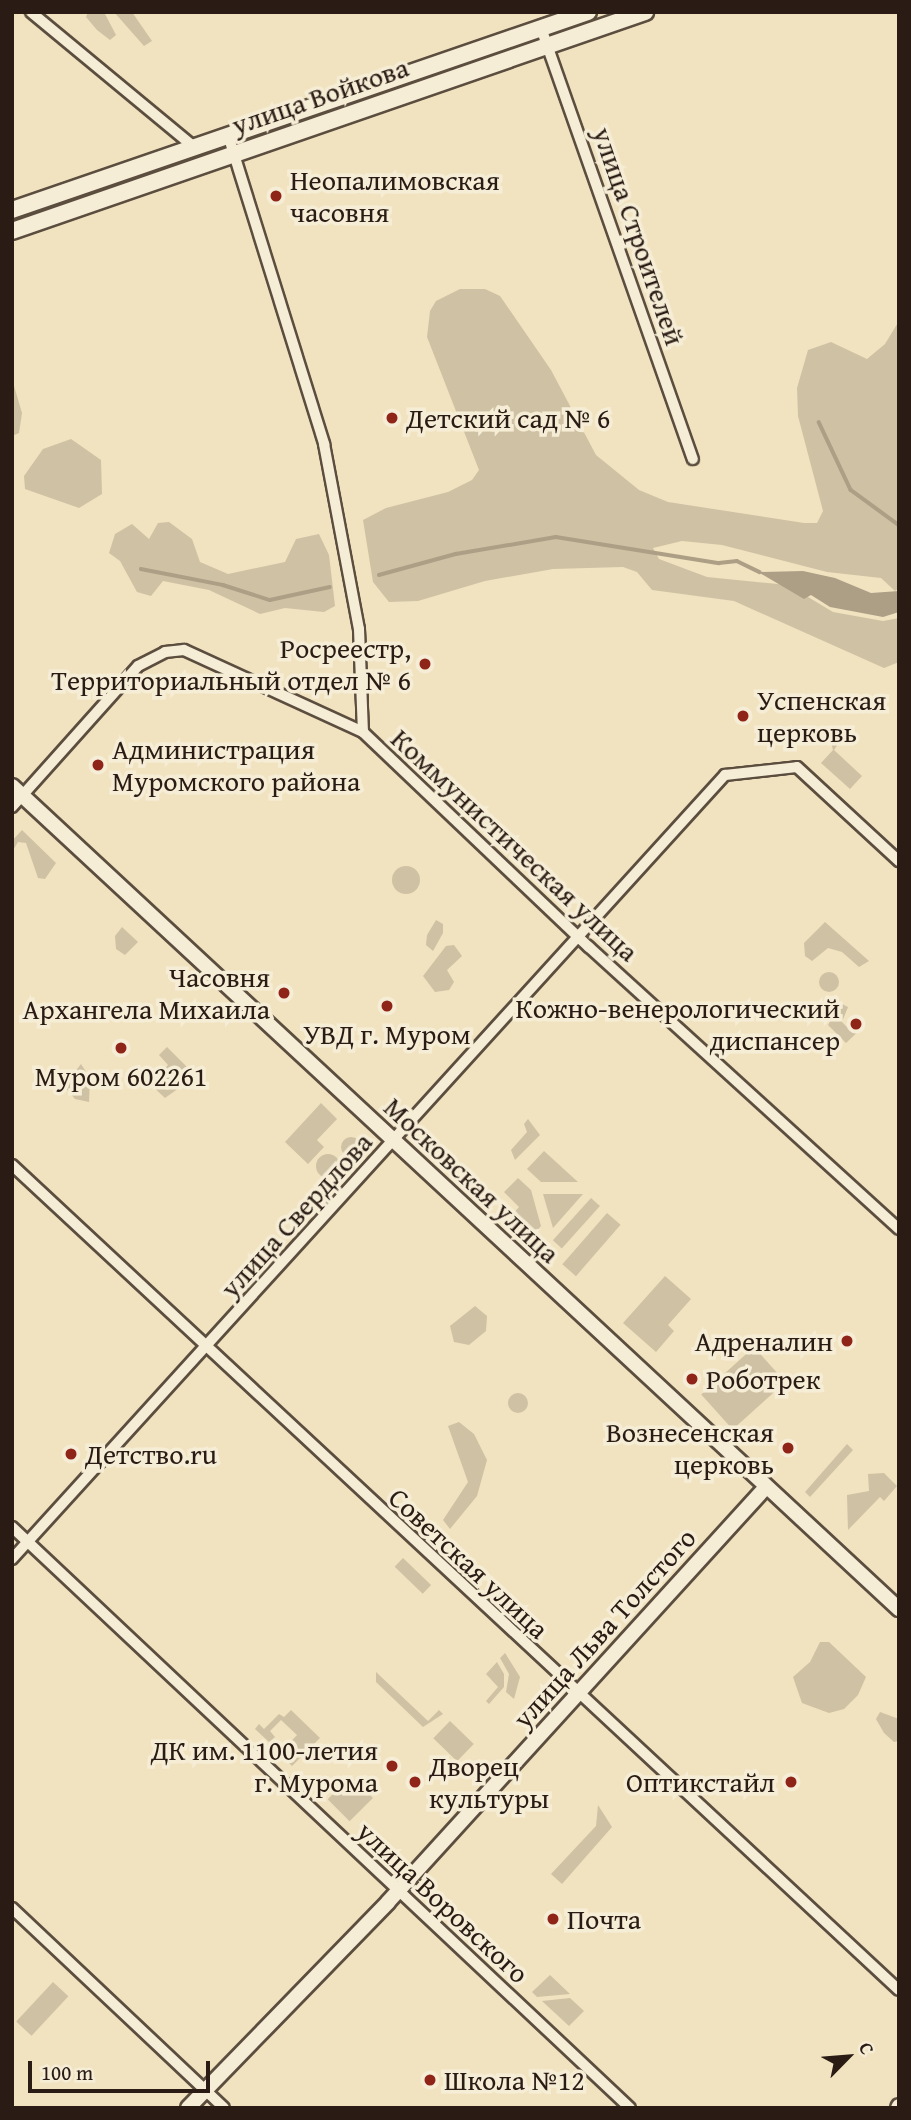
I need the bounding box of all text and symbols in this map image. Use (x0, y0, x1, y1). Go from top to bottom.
street label: улица Войкова (227, 50, 413, 142)
street label: улица Строителей (586, 123, 692, 349)
place label: Неопалимовская часовня (290, 163, 500, 229)
marker: Неопалимовская часовня (268, 188, 284, 204)
place label: Детский сад № 6 (406, 401, 610, 435)
marker: Детский сад № 6 (384, 410, 400, 426)
place label: Росреестр, Территориальный отдел № 6 (51, 631, 411, 697)
marker: Росреестр, Территориальный отдел № 6 (417, 656, 433, 672)
place label: Успенская церковь (757, 683, 886, 749)
marker: Успенская церковь (735, 708, 751, 724)
street label: Коммунистическая улица (384, 722, 646, 968)
place label: Администрация Муромского района (112, 732, 360, 798)
marker: Администрация Муромского района (90, 757, 106, 773)
place label: Часовня Архангела Михаила (23, 960, 270, 1026)
marker: Часовня Архангела Михаила (276, 985, 292, 1001)
place label: Кожно-венерологический диспансер (516, 991, 840, 1057)
marker: УВД г. Муром (379, 998, 395, 1014)
marker: Кожно-венерологический диспансер (846, 1014, 866, 1034)
place label: УВД г. Муром (303, 1017, 471, 1051)
marker: Муром 602261 (113, 1040, 129, 1056)
place label: Муром 602261 (35, 1059, 207, 1093)
street label: Московская улица (377, 1090, 567, 1270)
street label: улица Свердлова (213, 1125, 379, 1305)
place label: Адреналин (695, 1324, 833, 1358)
marker: Адреналин (839, 1333, 855, 1349)
place label: Роботрек (706, 1362, 820, 1396)
marker: Роботрек (684, 1371, 700, 1387)
place label: Вознесенская церковь (606, 1415, 774, 1481)
place label: Детство.ru (85, 1437, 217, 1471)
marker: Вознесенская церковь (780, 1440, 796, 1456)
marker: Детство.ru (63, 1446, 79, 1462)
street label: Советская улица (382, 1480, 556, 1646)
street label: улица Льва Толстого (505, 1521, 703, 1735)
place label: ДК им. 1100-летия г. Мурома (151, 1733, 378, 1799)
place label: Дворец культуры (429, 1749, 549, 1815)
marker: ДК им. 1100-летия г. Мурома (384, 1758, 400, 1774)
place label: Оптикстайл (626, 1765, 775, 1799)
marker: Оптикстайл (781, 1772, 801, 1792)
marker: Дворец культуры (407, 1774, 423, 1790)
street label: улица Воровского (350, 1814, 536, 1990)
place label: Почта (567, 1902, 641, 1936)
marker: Почта (545, 1911, 561, 1927)
north arrow (813, 2022, 883, 2092)
text: С (852, 2037, 882, 2059)
scale bar (32, 2046, 214, 2090)
text: 100 m (41, 2057, 93, 2088)
place label: Школа №12 (444, 2063, 585, 2097)
marker: Школа №12 (422, 2072, 438, 2088)

